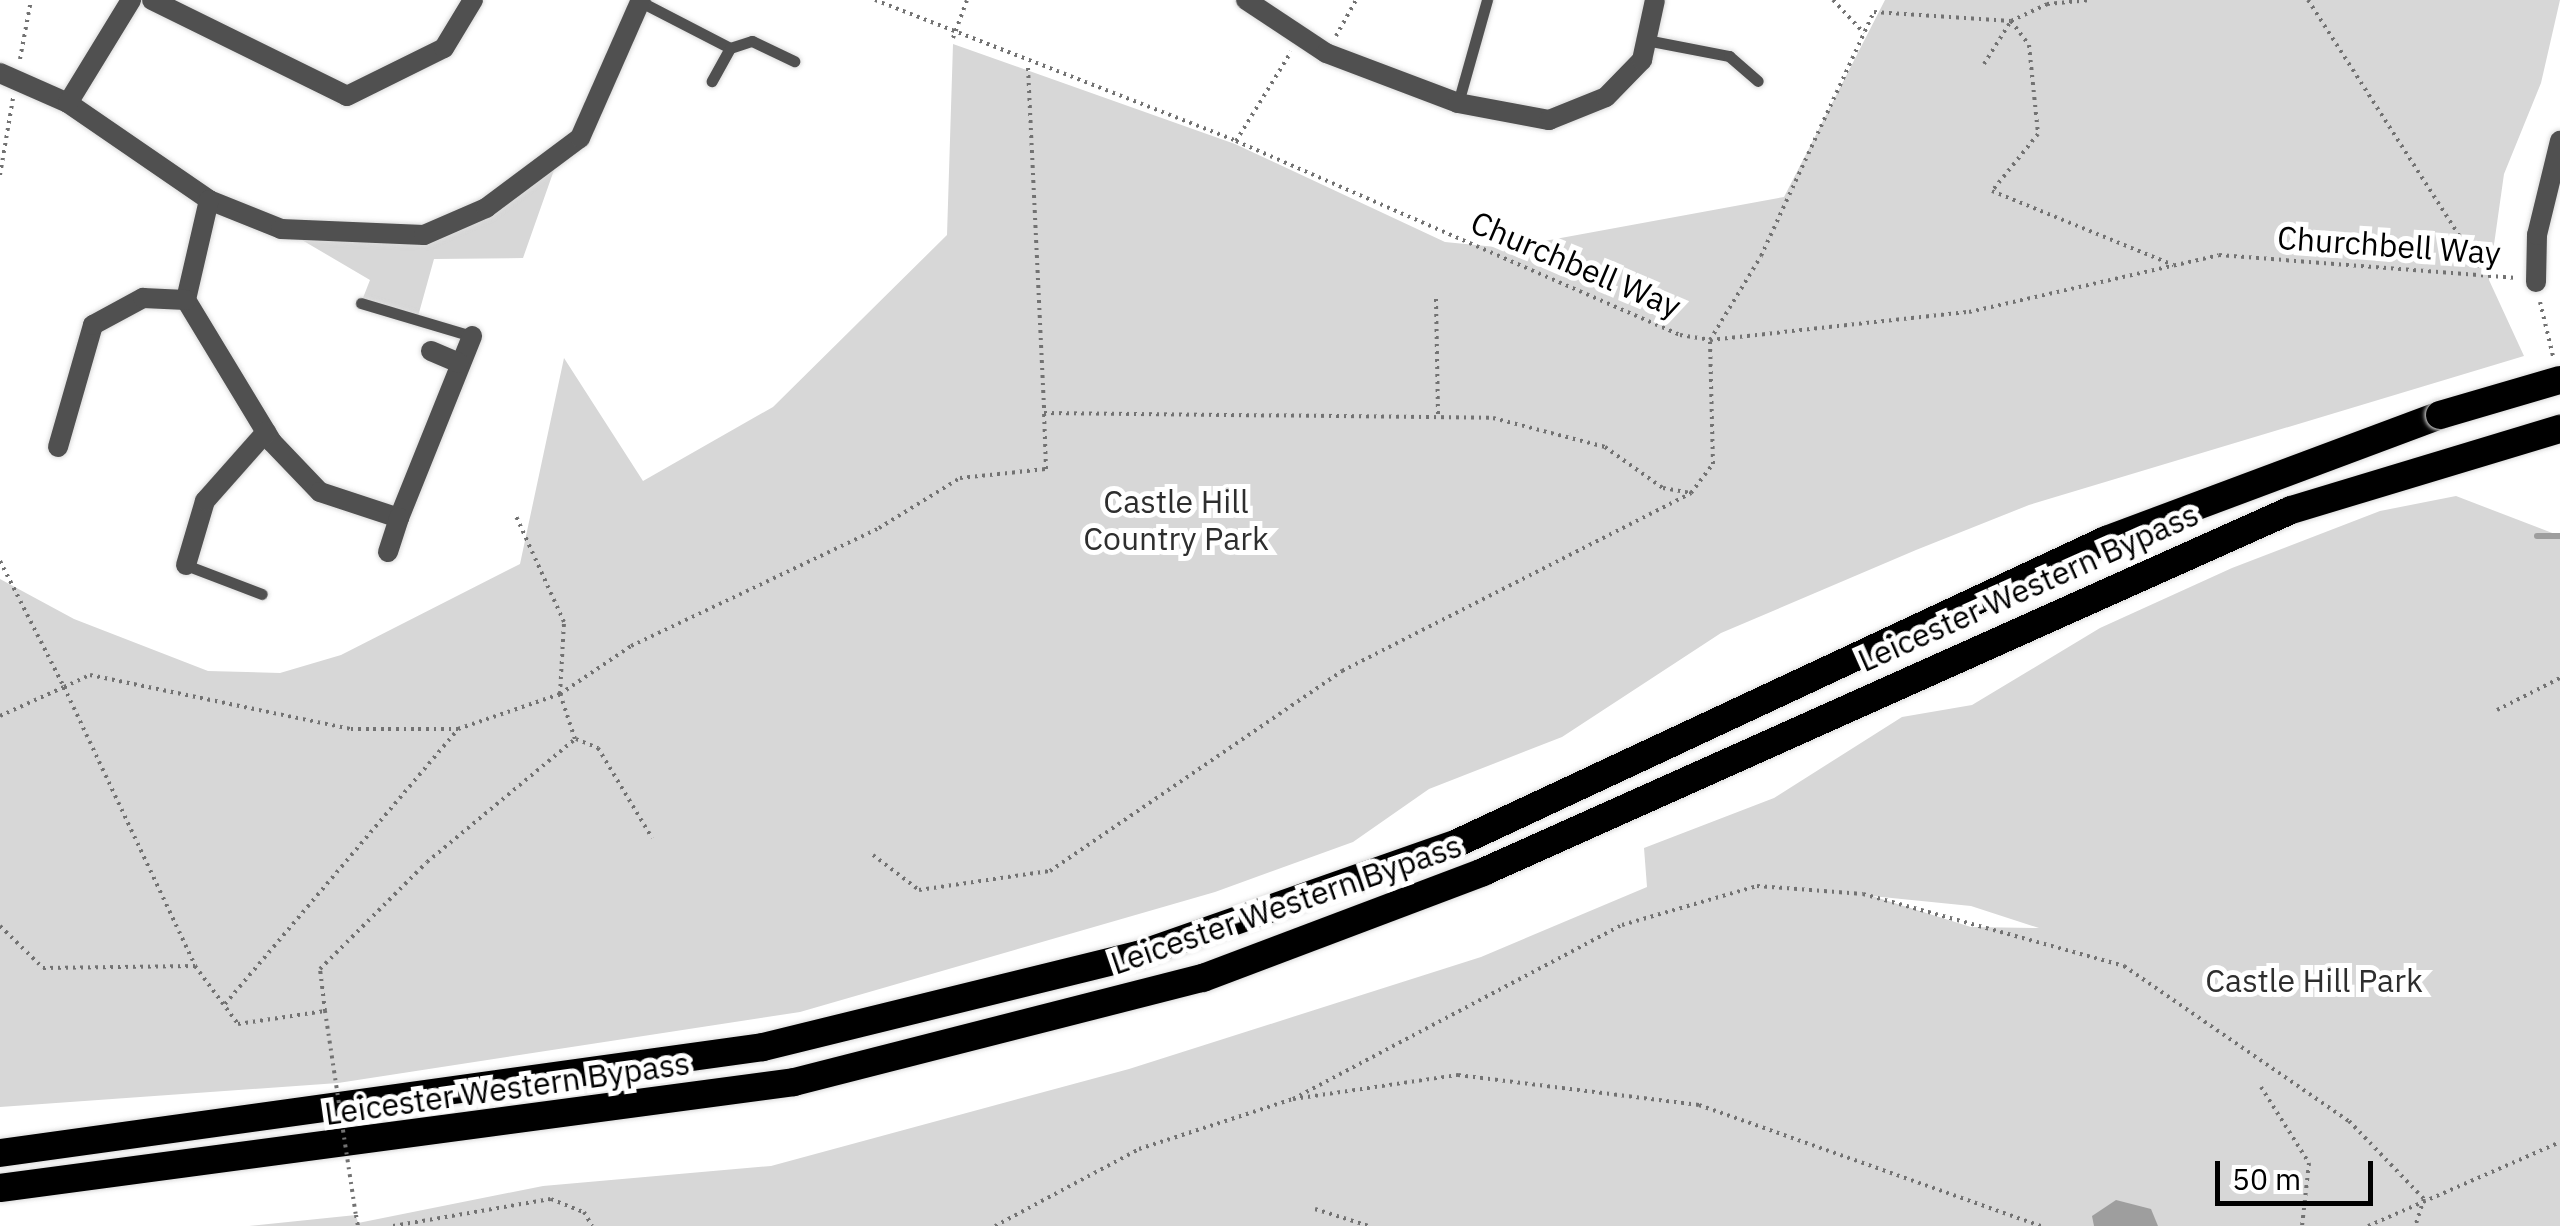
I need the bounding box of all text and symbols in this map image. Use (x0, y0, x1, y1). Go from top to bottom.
street label: Churchbell Way (1465, 203, 1687, 325)
street label: Churchbell Way (2276, 218, 2502, 272)
park label: Castle Hill Country Park (1083, 483, 1269, 558)
street label: Leicester Western Bypass (1852, 495, 2204, 679)
street label: Leicester Western Bypass (1106, 826, 1466, 982)
park label: Castle Hill Park (2205, 961, 2423, 999)
street label: Leicester Western Bypass (322, 1043, 692, 1133)
scale bar (2220, 1141, 2378, 1203)
text: 50 m (2232, 1159, 2301, 1198)

